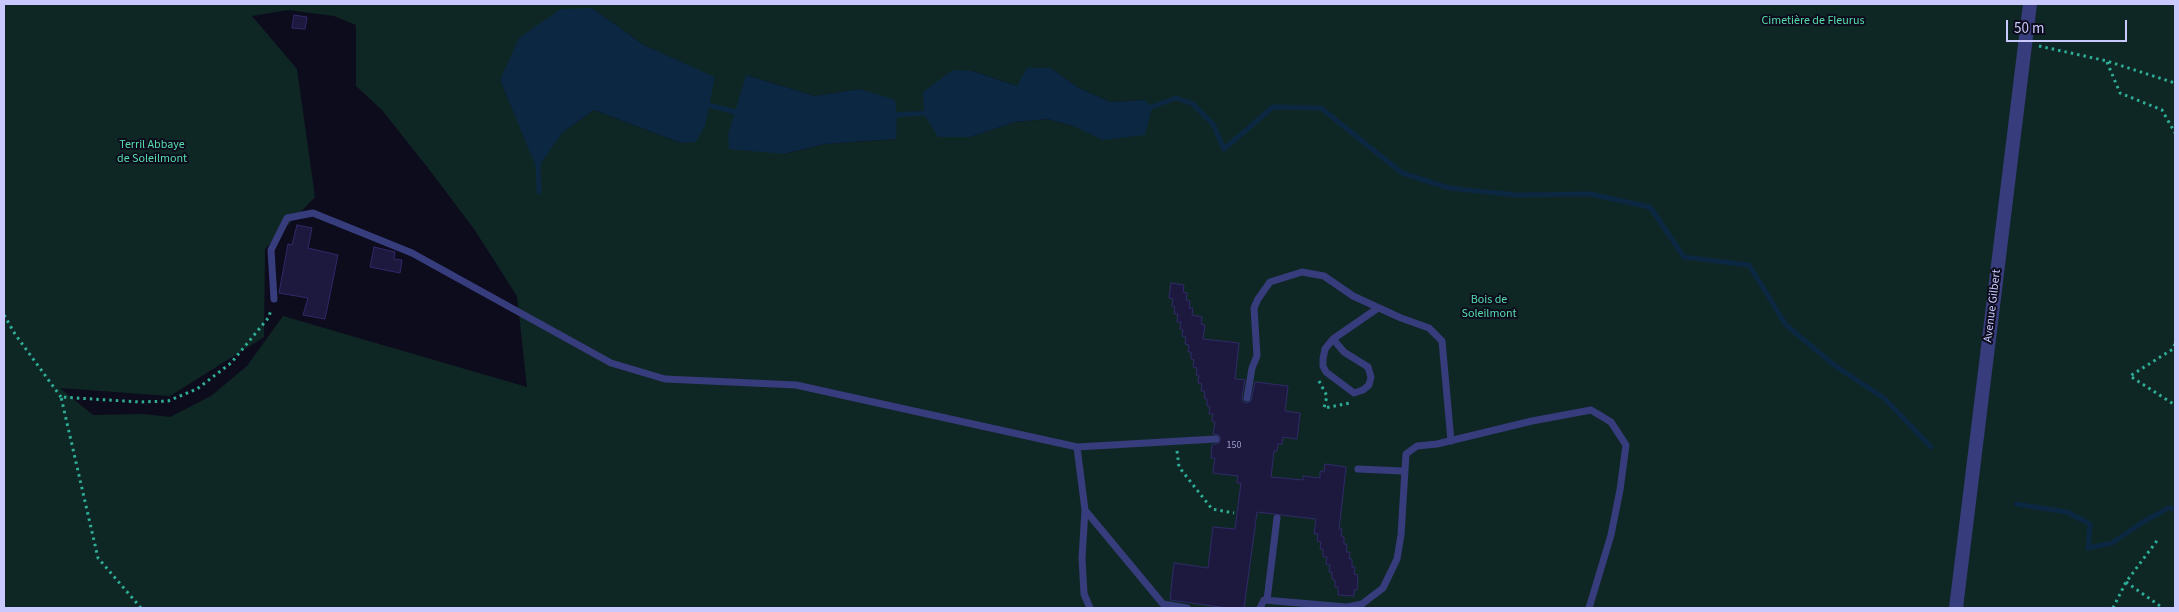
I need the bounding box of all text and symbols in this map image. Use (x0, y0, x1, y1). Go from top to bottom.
scale bar (2009, 10, 2130, 42)
park label: Cimetière de Fleurus (1761, 14, 1865, 28)
text: 50 m (2014, 18, 2044, 39)
park label: Terril Abbaye de Soleilmont (117, 138, 187, 166)
street label: Avenue Gilbert (1981, 269, 2005, 343)
park label: Bois de Soleilmont (1461, 293, 1517, 321)
house number: 150 (1227, 440, 1241, 452)

